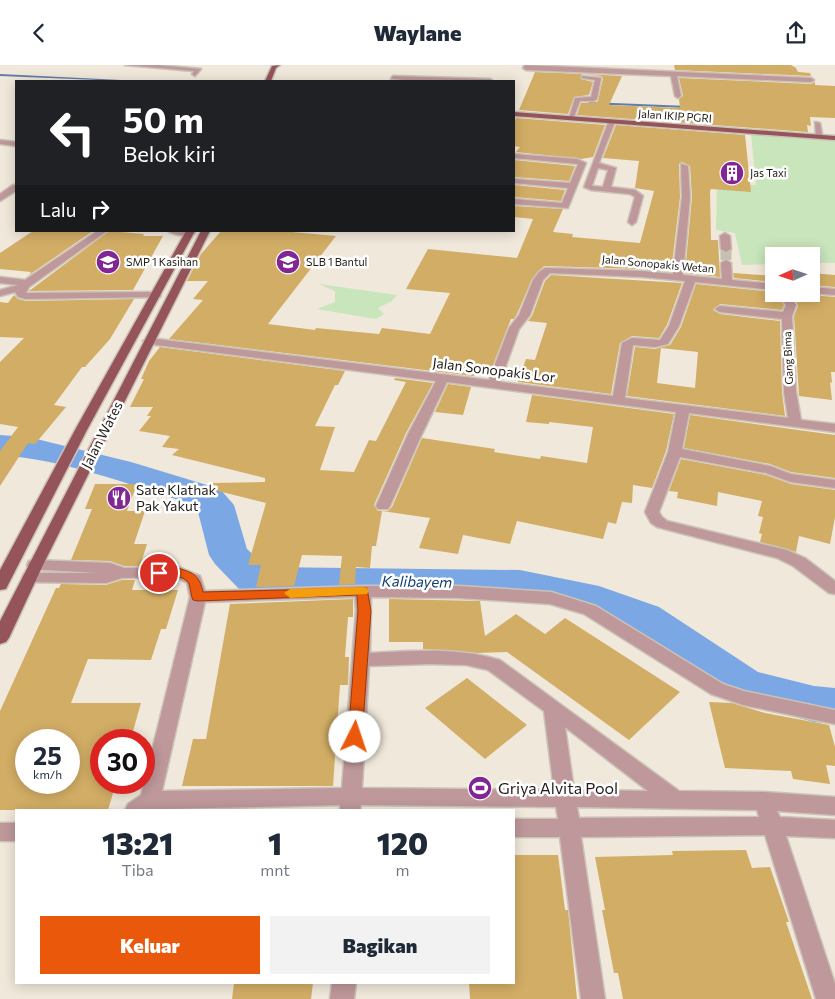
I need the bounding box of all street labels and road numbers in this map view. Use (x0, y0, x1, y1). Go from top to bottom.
street label: Jalan IKIP PGRI (638, 106, 712, 126)
street label: Jalan Sonopakis Wetan (601, 252, 715, 276)
street label: Gang Bima (780, 331, 795, 385)
street label: Jalan Sonopakis Lor (432, 354, 557, 386)
street label: Jalan Wates (77, 398, 126, 471)

